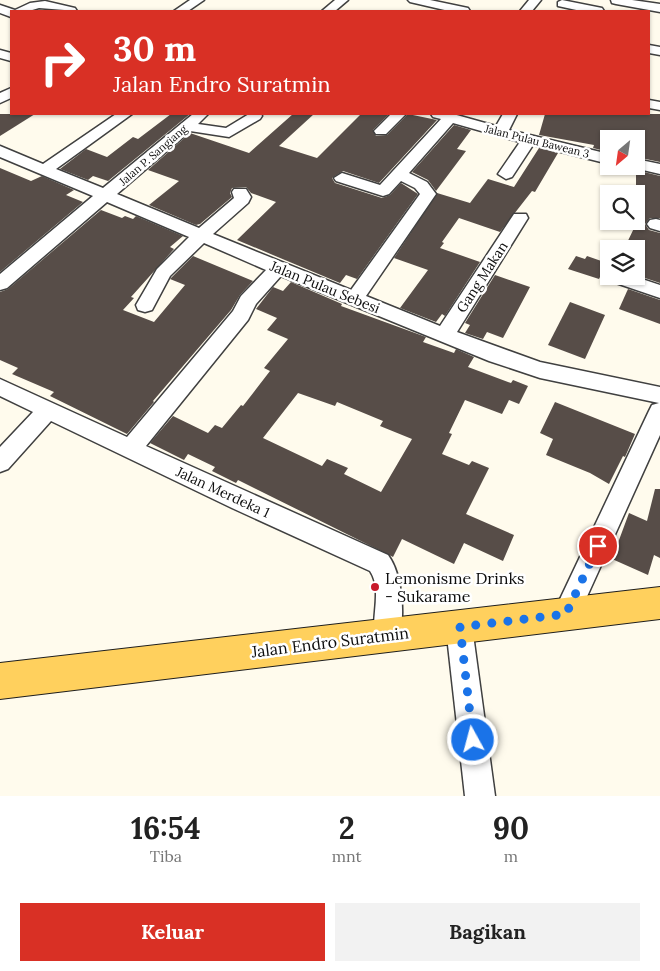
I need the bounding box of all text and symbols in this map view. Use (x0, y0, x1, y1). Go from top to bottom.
text: 30 m (113, 26, 196, 71)
icon: right (30, 30, 95, 95)
text: Jalan Endro Suratmin (113, 70, 331, 98)
street label: Jalan P. Sangiang (115, 121, 191, 189)
street label: Jalan Pulau Bawean 3 (482, 121, 591, 161)
north arrow (600, 130, 645, 175)
map controls (600, 130, 645, 285)
button: search (600, 185, 645, 230)
street label: Gang Makan (452, 238, 512, 316)
button: layers (600, 240, 645, 285)
street label: Jalan Pulau Sebesi (266, 256, 383, 317)
street label: Jalan Merdeka 1 (172, 462, 273, 522)
pin (577, 525, 619, 567)
icon: arrive (584, 532, 612, 560)
place label: Lemonisme Drinks - Sukarame (385, 568, 524, 606)
marker: Lemonisme Drinks - Sukarame (369, 581, 381, 593)
street label: Jalan Endro Suratmin (249, 622, 410, 662)
position arrow (446, 713, 498, 765)
text: 16:54 (131, 809, 201, 847)
text: 2 (339, 809, 355, 847)
text: 90 (493, 809, 529, 847)
text: Tiba (150, 846, 182, 866)
text: mnt (332, 846, 362, 866)
text: m (504, 846, 518, 866)
button: Keluar (20, 903, 325, 961)
button: Bagikan (335, 903, 640, 961)

